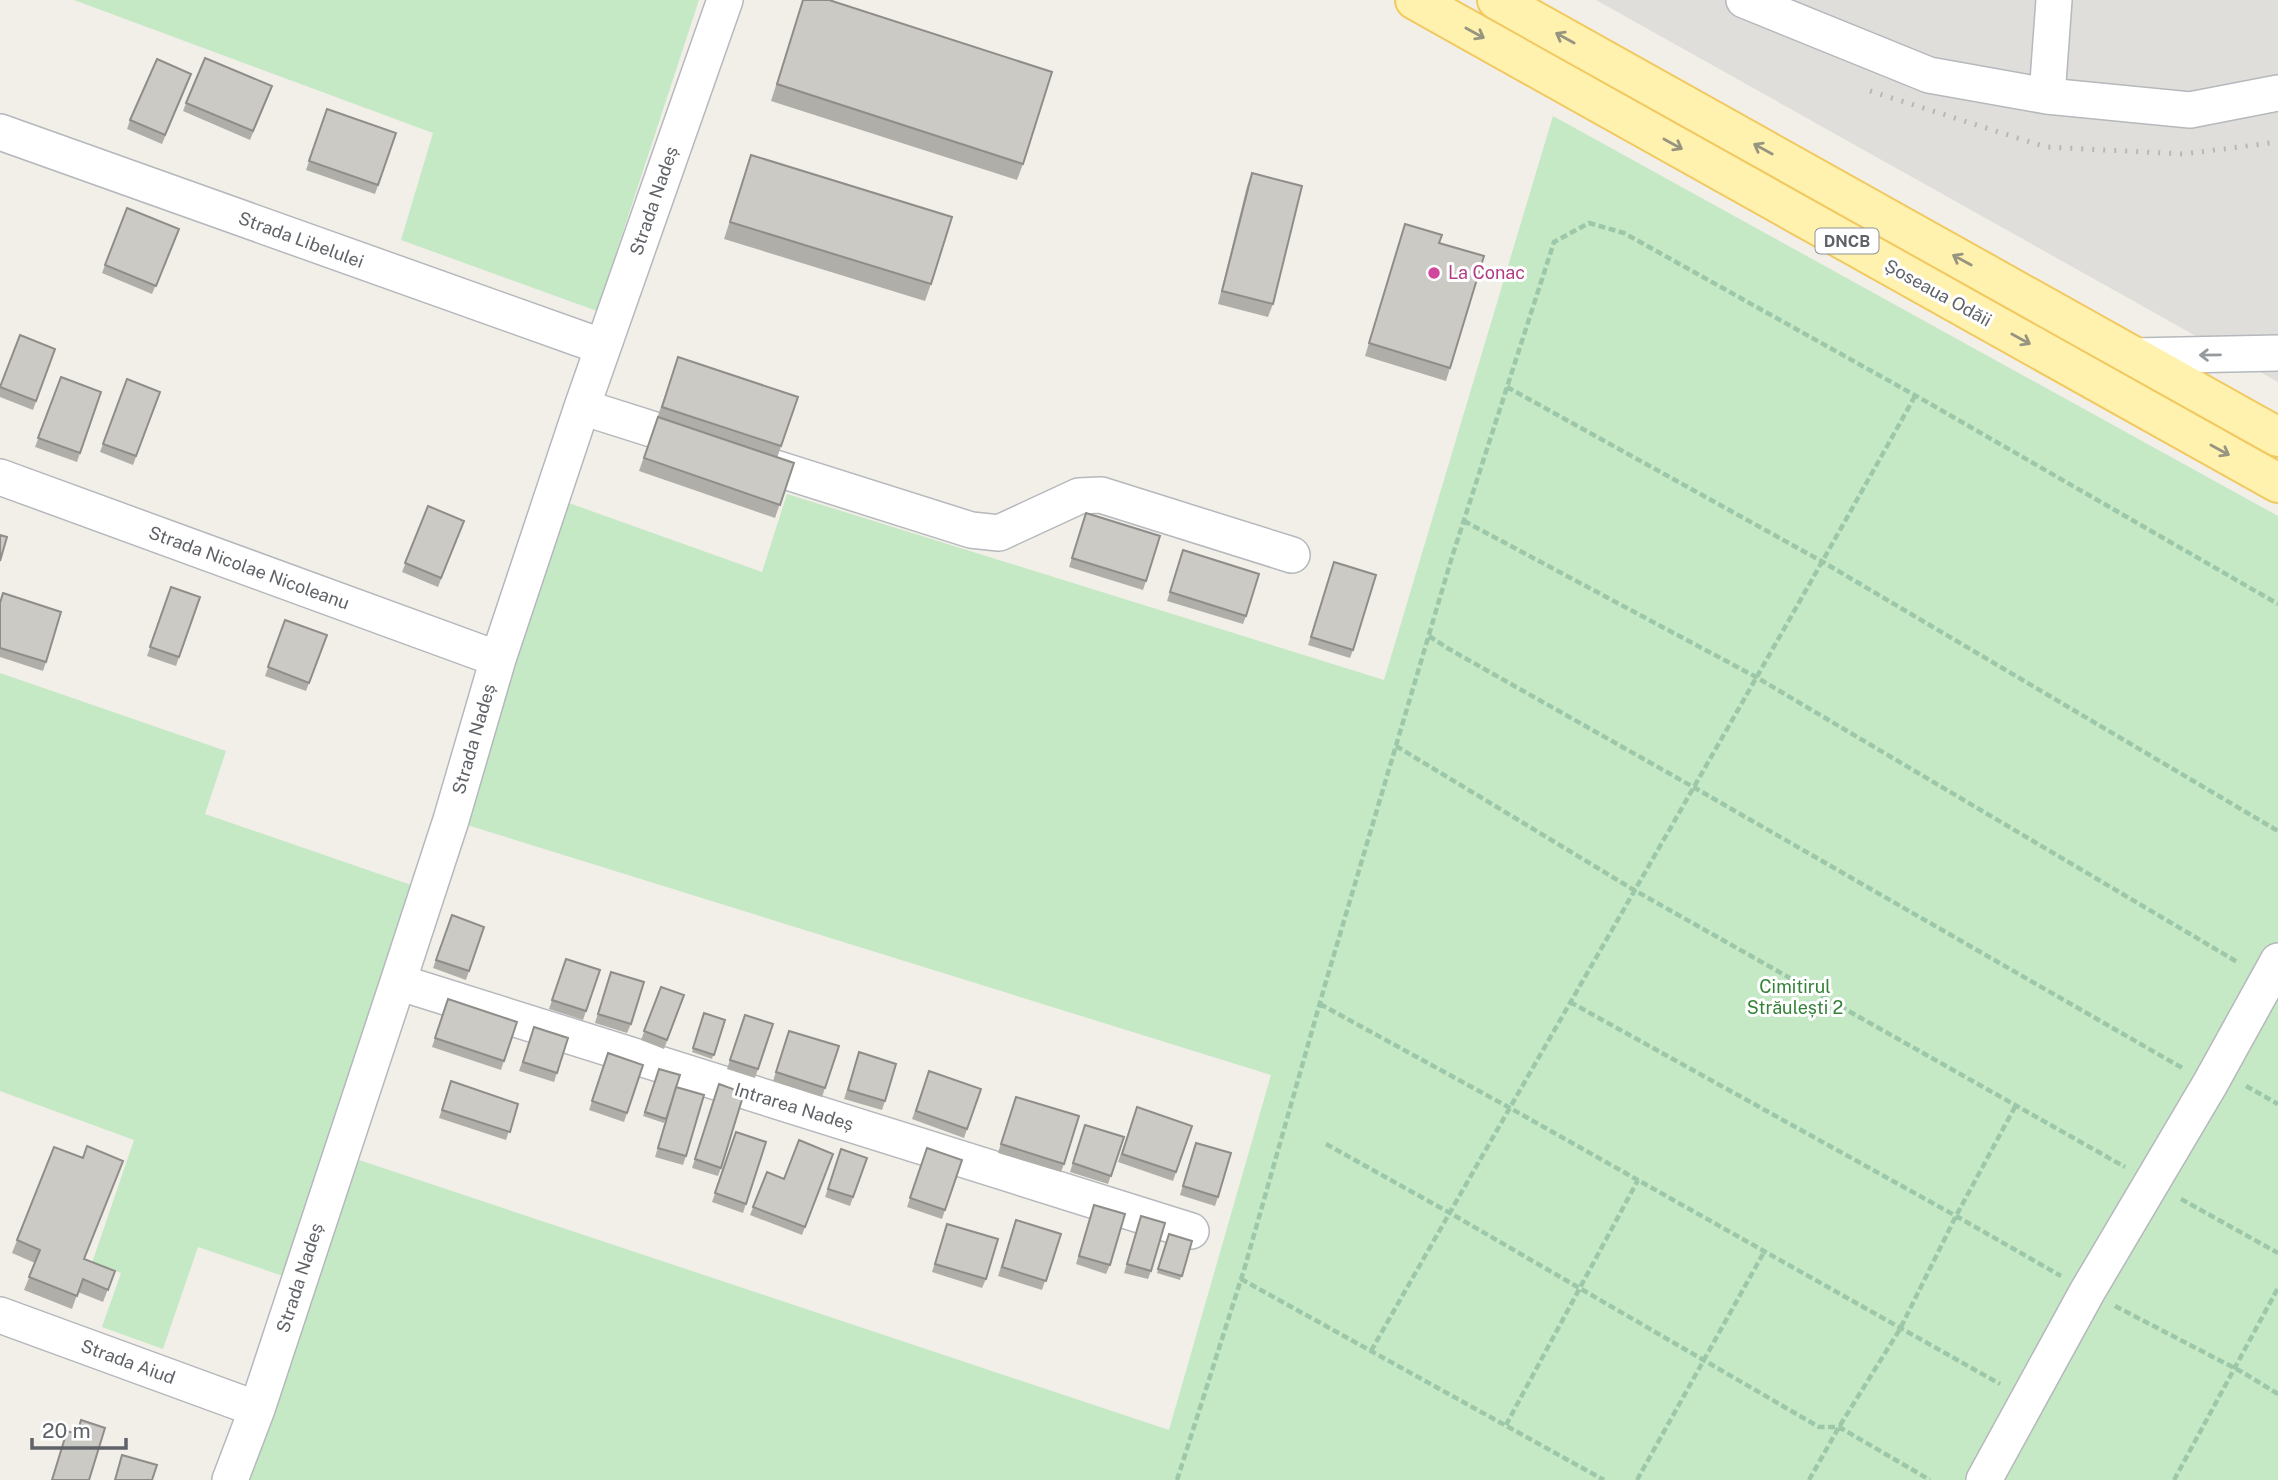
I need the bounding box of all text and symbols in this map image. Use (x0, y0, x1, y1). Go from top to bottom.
one-way arrow (1464, 26, 1484, 40)
one-way arrow (1555, 31, 1576, 44)
one-way arrow (1663, 137, 1683, 151)
one-way arrow (1754, 142, 1774, 156)
street label: Strada Nadeș (625, 144, 682, 258)
street label: Strada Libelulei (236, 207, 367, 272)
road number: DNCB (1815, 229, 1878, 254)
one-way arrow (1952, 253, 1973, 266)
street label: Șoseaua Odăii (1881, 255, 1995, 331)
place label: La Conac (1448, 262, 1525, 283)
marker: La Conac (1426, 265, 1442, 281)
one-way arrow (2011, 332, 2031, 346)
one-way arrow (2199, 348, 2222, 361)
one-way arrow (2209, 444, 2230, 457)
street label: Strada Nicolae Nicoleanu (146, 521, 352, 614)
street label: Strada Nadeș (448, 681, 499, 796)
park label: Cimitirul Străulești 2 (1747, 976, 1843, 1018)
street label: Intrarea Nadeș (732, 1078, 856, 1135)
street label: Strada Nadeș (272, 1220, 327, 1335)
street label: Strada Aiud (78, 1335, 178, 1388)
scale bar (32, 1406, 126, 1450)
text: 20 m (42, 1418, 91, 1443)

